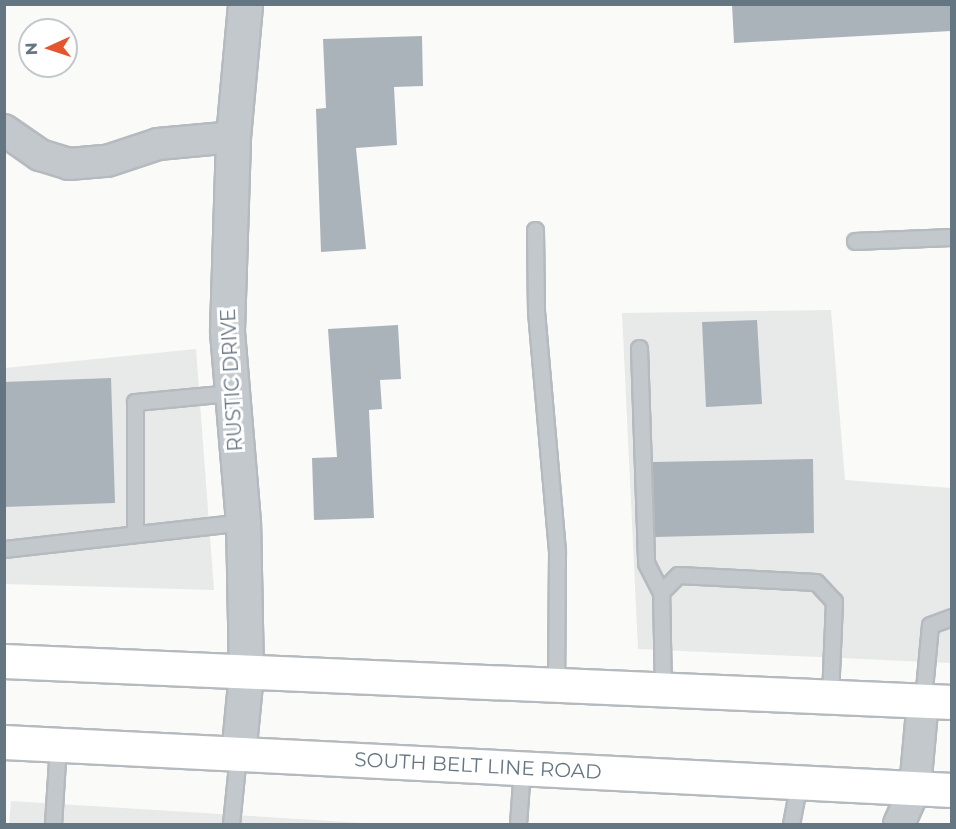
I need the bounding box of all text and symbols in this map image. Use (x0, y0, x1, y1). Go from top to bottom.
north arrow (18, 18, 78, 78)
text: N (22, 42, 41, 56)
street label: RUSTIC DRIVE (216, 308, 248, 452)
street label: SOUTH BELT LINE ROAD (354, 748, 602, 784)

